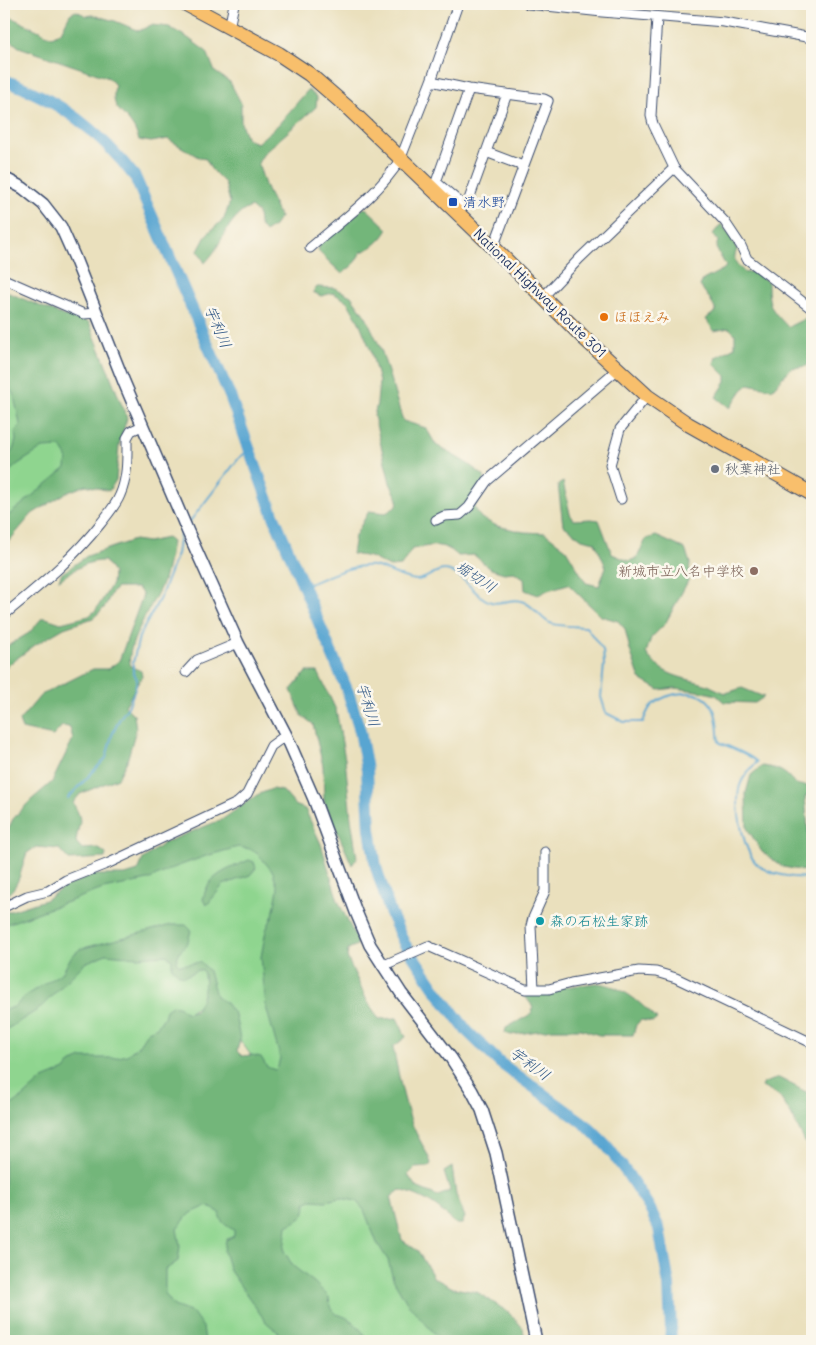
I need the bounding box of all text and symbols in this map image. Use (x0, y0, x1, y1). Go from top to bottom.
place label: 清水野 (463, 193, 505, 211)
marker: 清水野 (447, 196, 459, 208)
street label: National Highway Route 301 (470, 225, 610, 361)
water label: 宇利川 (201, 302, 236, 351)
place label: ほほえみ (614, 308, 670, 326)
marker: ほほえみ (598, 311, 610, 323)
place label: 秋葉神社 (725, 460, 781, 478)
marker: 秋葉神社 (709, 463, 721, 475)
water label: 堀切川 (452, 556, 500, 597)
place label: 新城市立八名中学校 (618, 562, 744, 580)
marker: 新城市立八名中学校 (748, 565, 760, 577)
water label: 宇利川 (353, 681, 384, 729)
place label: 森の石松生家跡 (550, 912, 648, 930)
marker: 森の石松生家跡 (534, 915, 546, 927)
water label: 宇利川 (507, 1043, 554, 1085)

